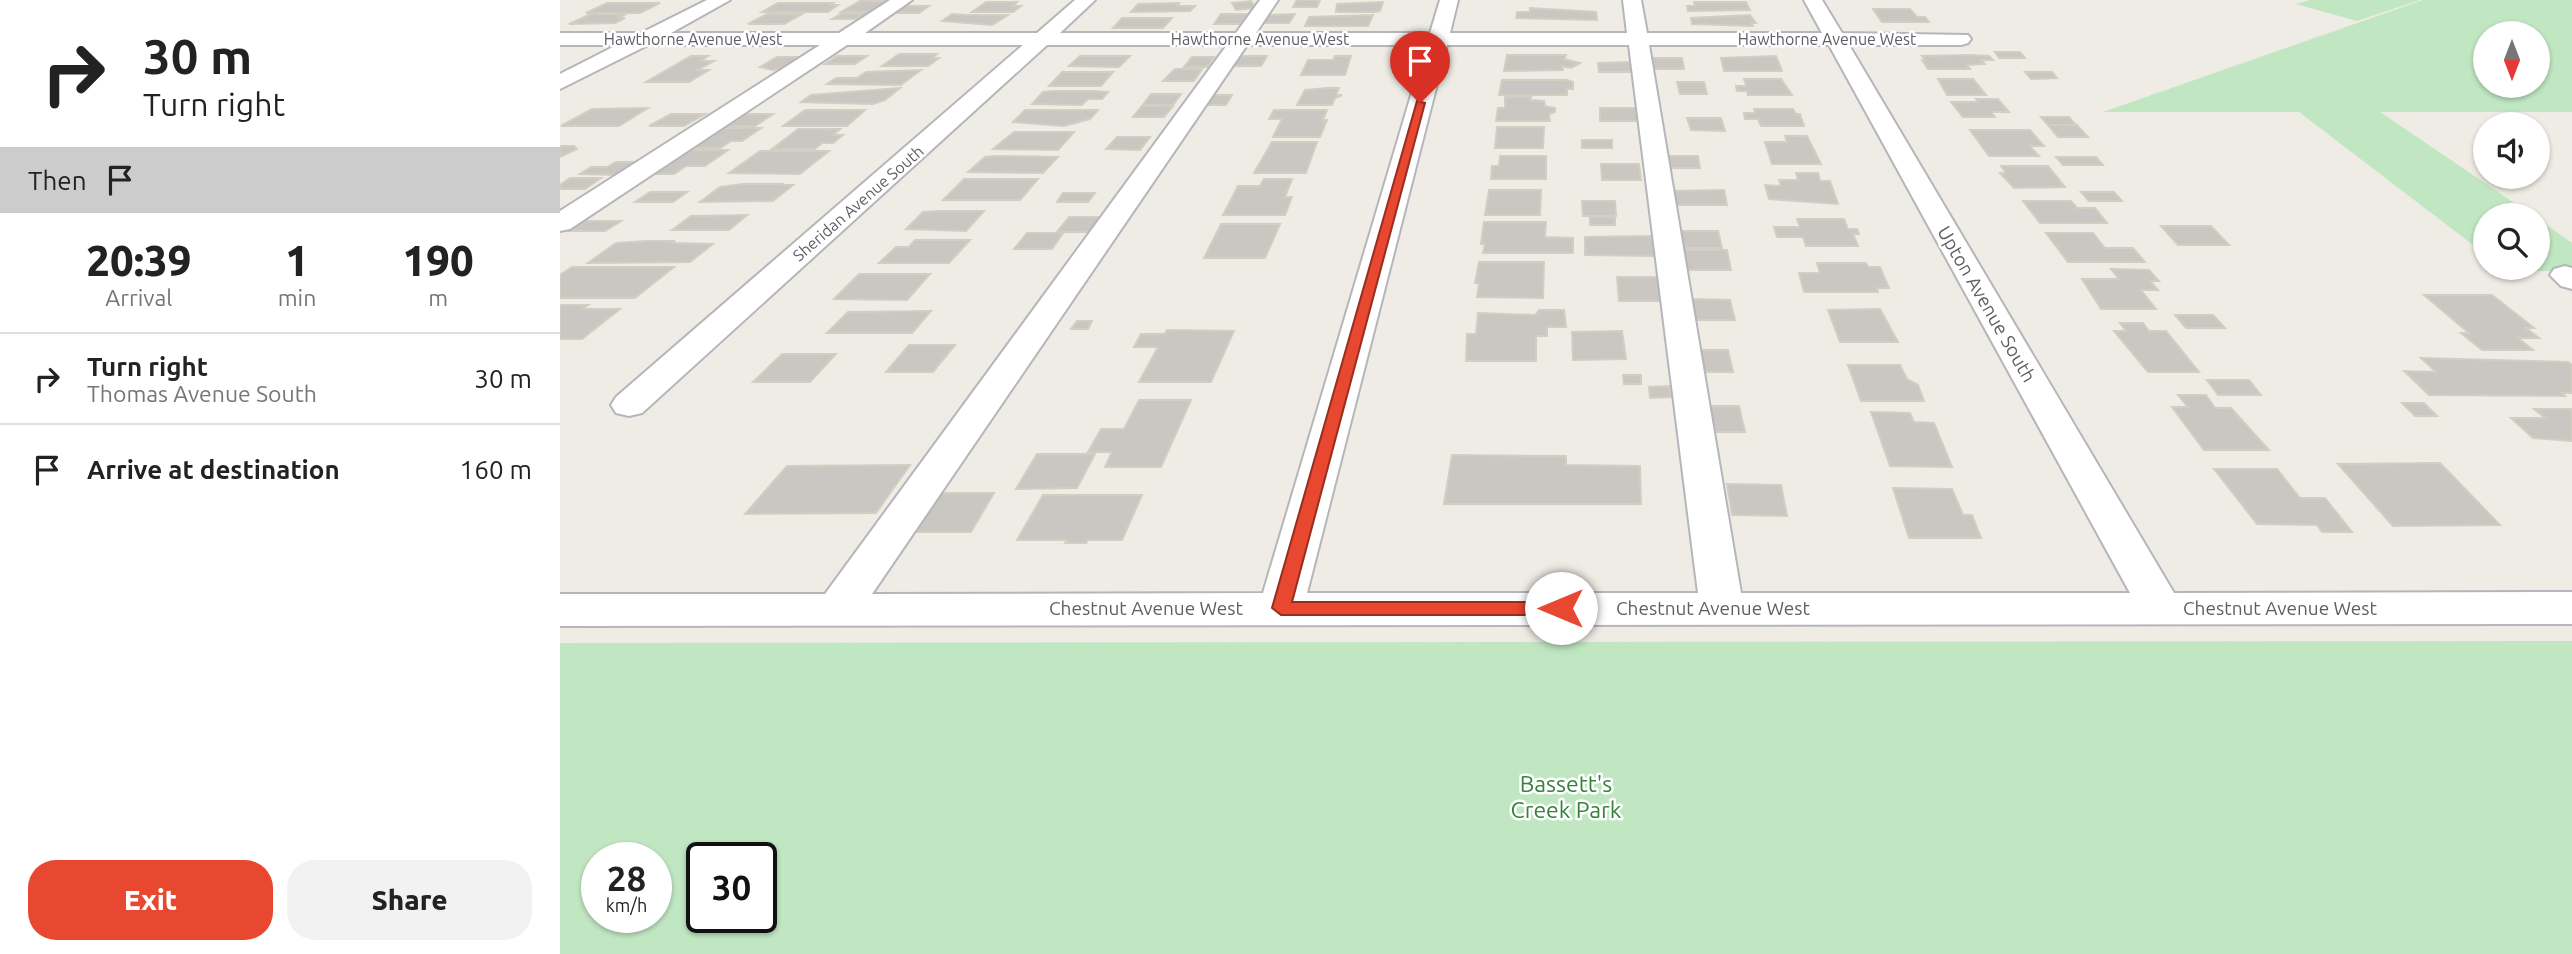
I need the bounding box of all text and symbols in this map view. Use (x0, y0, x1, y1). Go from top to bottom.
north arrow (2473, 21, 2550, 98)
map controls (2473, 21, 2550, 280)
icon: right (28, 28, 119, 119)
text: 30 m (143, 28, 252, 83)
street label: Hawthorne Avenue West (604, 30, 783, 48)
street label: Hawthorne Avenue West (1171, 30, 1350, 48)
street label: Hawthorne Avenue West (1738, 30, 1917, 48)
pin (1390, 31, 1450, 103)
icon: arrive (1401, 42, 1439, 80)
text: Turn right (143, 86, 285, 122)
button: sound (2473, 112, 2550, 189)
street label: Sheridan Avenue South (789, 142, 927, 264)
icon: arrive (101, 161, 139, 199)
text: Then (28, 166, 87, 195)
button: search (2473, 203, 2550, 280)
street label: Upton Avenue South (1933, 222, 2041, 386)
text: 20:39 (86, 237, 191, 284)
text: 1 (285, 237, 309, 284)
text: 190 (403, 237, 474, 284)
text: Arrival (105, 285, 172, 310)
text: min (278, 285, 316, 310)
text: m (428, 285, 448, 310)
text: Turn right (87, 352, 208, 381)
icon: right (28, 360, 66, 398)
text: 30 m (474, 364, 532, 393)
text: Thomas Avenue South (87, 381, 317, 406)
icon: arrive (28, 451, 66, 489)
text: Arrive at destination (87, 455, 340, 484)
text: 160 m (460, 455, 532, 484)
position arrow (1524, 571, 1598, 645)
street label: Chestnut Avenue West (1049, 597, 1244, 619)
street label: Chestnut Avenue West (1616, 597, 1811, 619)
street label: Chestnut Avenue West (2183, 597, 2378, 619)
park label: Bassett's Creek Park (1511, 771, 1622, 822)
speed limit sign: 30 (686, 842, 777, 933)
text: 28 (607, 858, 646, 898)
button: Exit (28, 860, 273, 940)
button: Share (287, 860, 532, 940)
text: km/h (606, 895, 647, 915)

